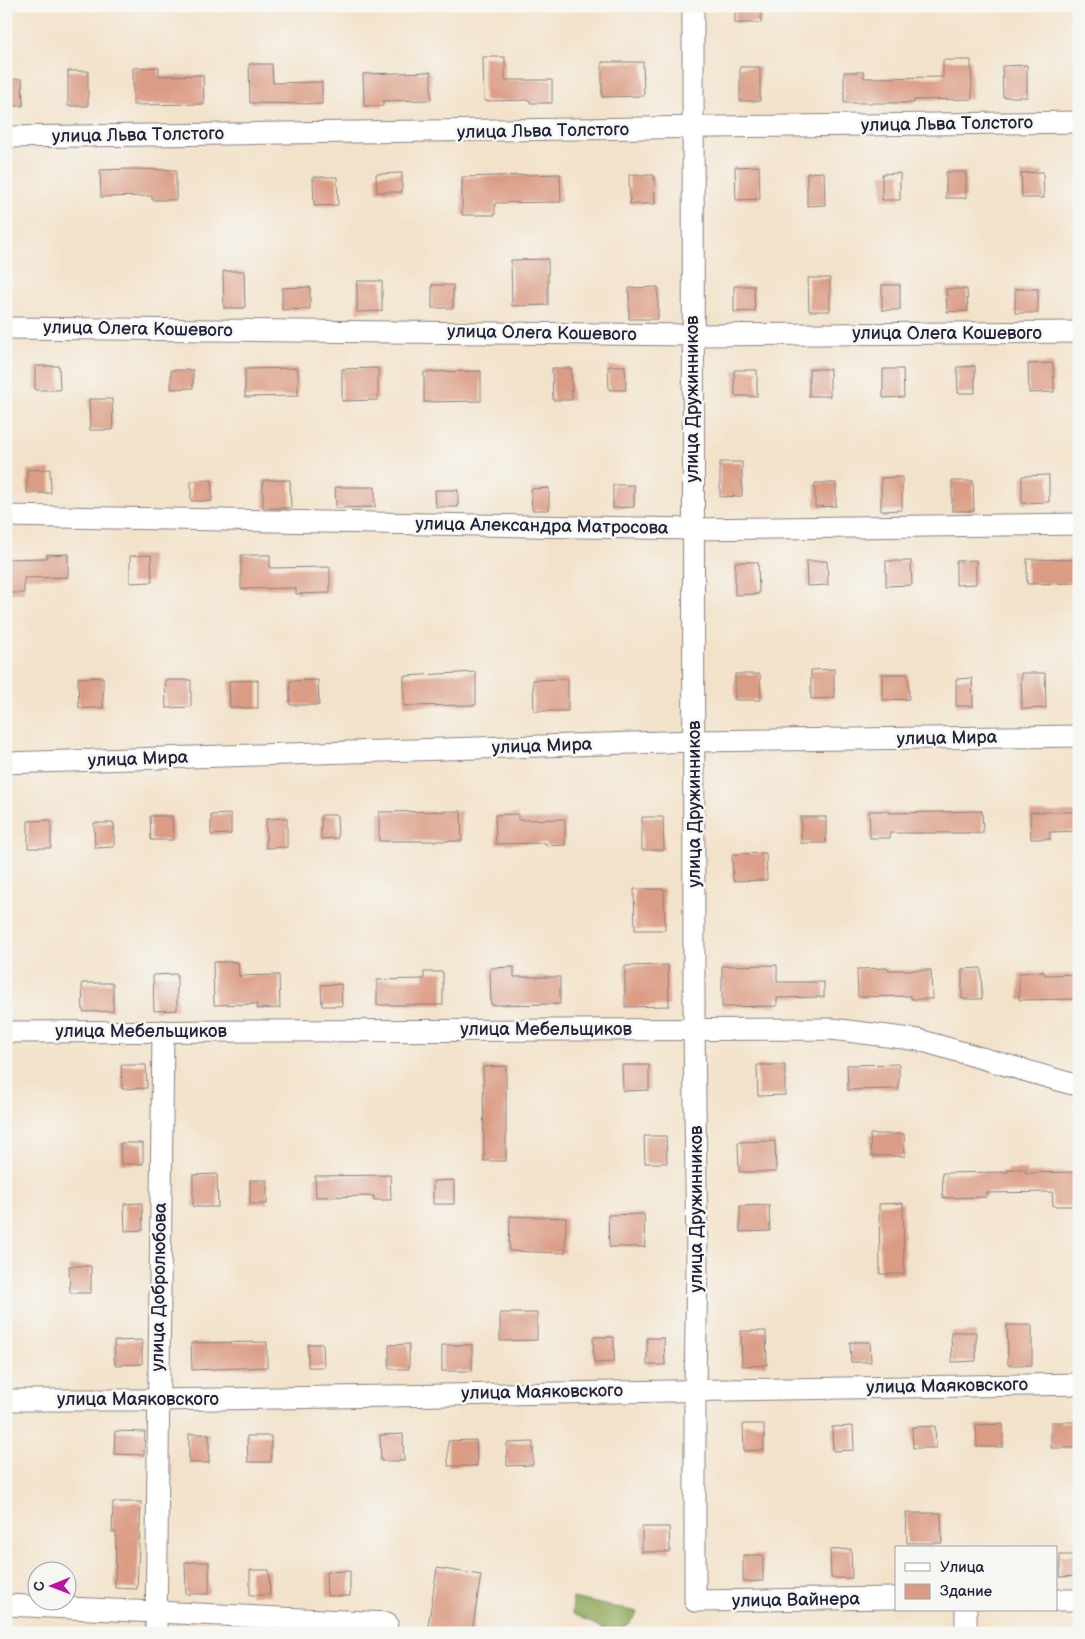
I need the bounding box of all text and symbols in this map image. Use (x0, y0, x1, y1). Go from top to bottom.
street label: улица Льва Толстого (861, 112, 1033, 136)
street label: улица Льва Толстого (457, 119, 629, 143)
street label: улица Льва Толстого (52, 123, 224, 147)
street label: улица Дружинников (682, 315, 703, 482)
street label: улица Олега Кошевого (43, 317, 233, 341)
street label: улица Олега Кошевого (447, 321, 637, 345)
street label: улица Олега Кошевого (852, 323, 1042, 344)
street label: улица Александра Матросова (415, 513, 669, 539)
street label: улица Дружинников (684, 720, 705, 887)
street label: улица Мира (897, 727, 998, 749)
street label: улица Мира (491, 734, 593, 758)
street label: улица Мира (87, 747, 189, 771)
street label: улица Мебельщиков (460, 1019, 632, 1040)
street label: улица Мебельщиков (55, 1021, 227, 1042)
street label: улица Дружинников (686, 1125, 707, 1292)
street label: улица Добролюбова (147, 1202, 171, 1372)
street label: улица Маяковского (866, 1374, 1028, 1398)
street label: улица Маяковского (461, 1380, 623, 1404)
street label: улица Маяковского (57, 1389, 219, 1410)
legend (895, 1546, 1058, 1612)
text: Улица (940, 1558, 985, 1577)
north arrow (28, 1562, 78, 1612)
text: С (31, 1581, 48, 1591)
text: Здание (940, 1582, 992, 1601)
street label: улица Вайнера (732, 1588, 861, 1612)

